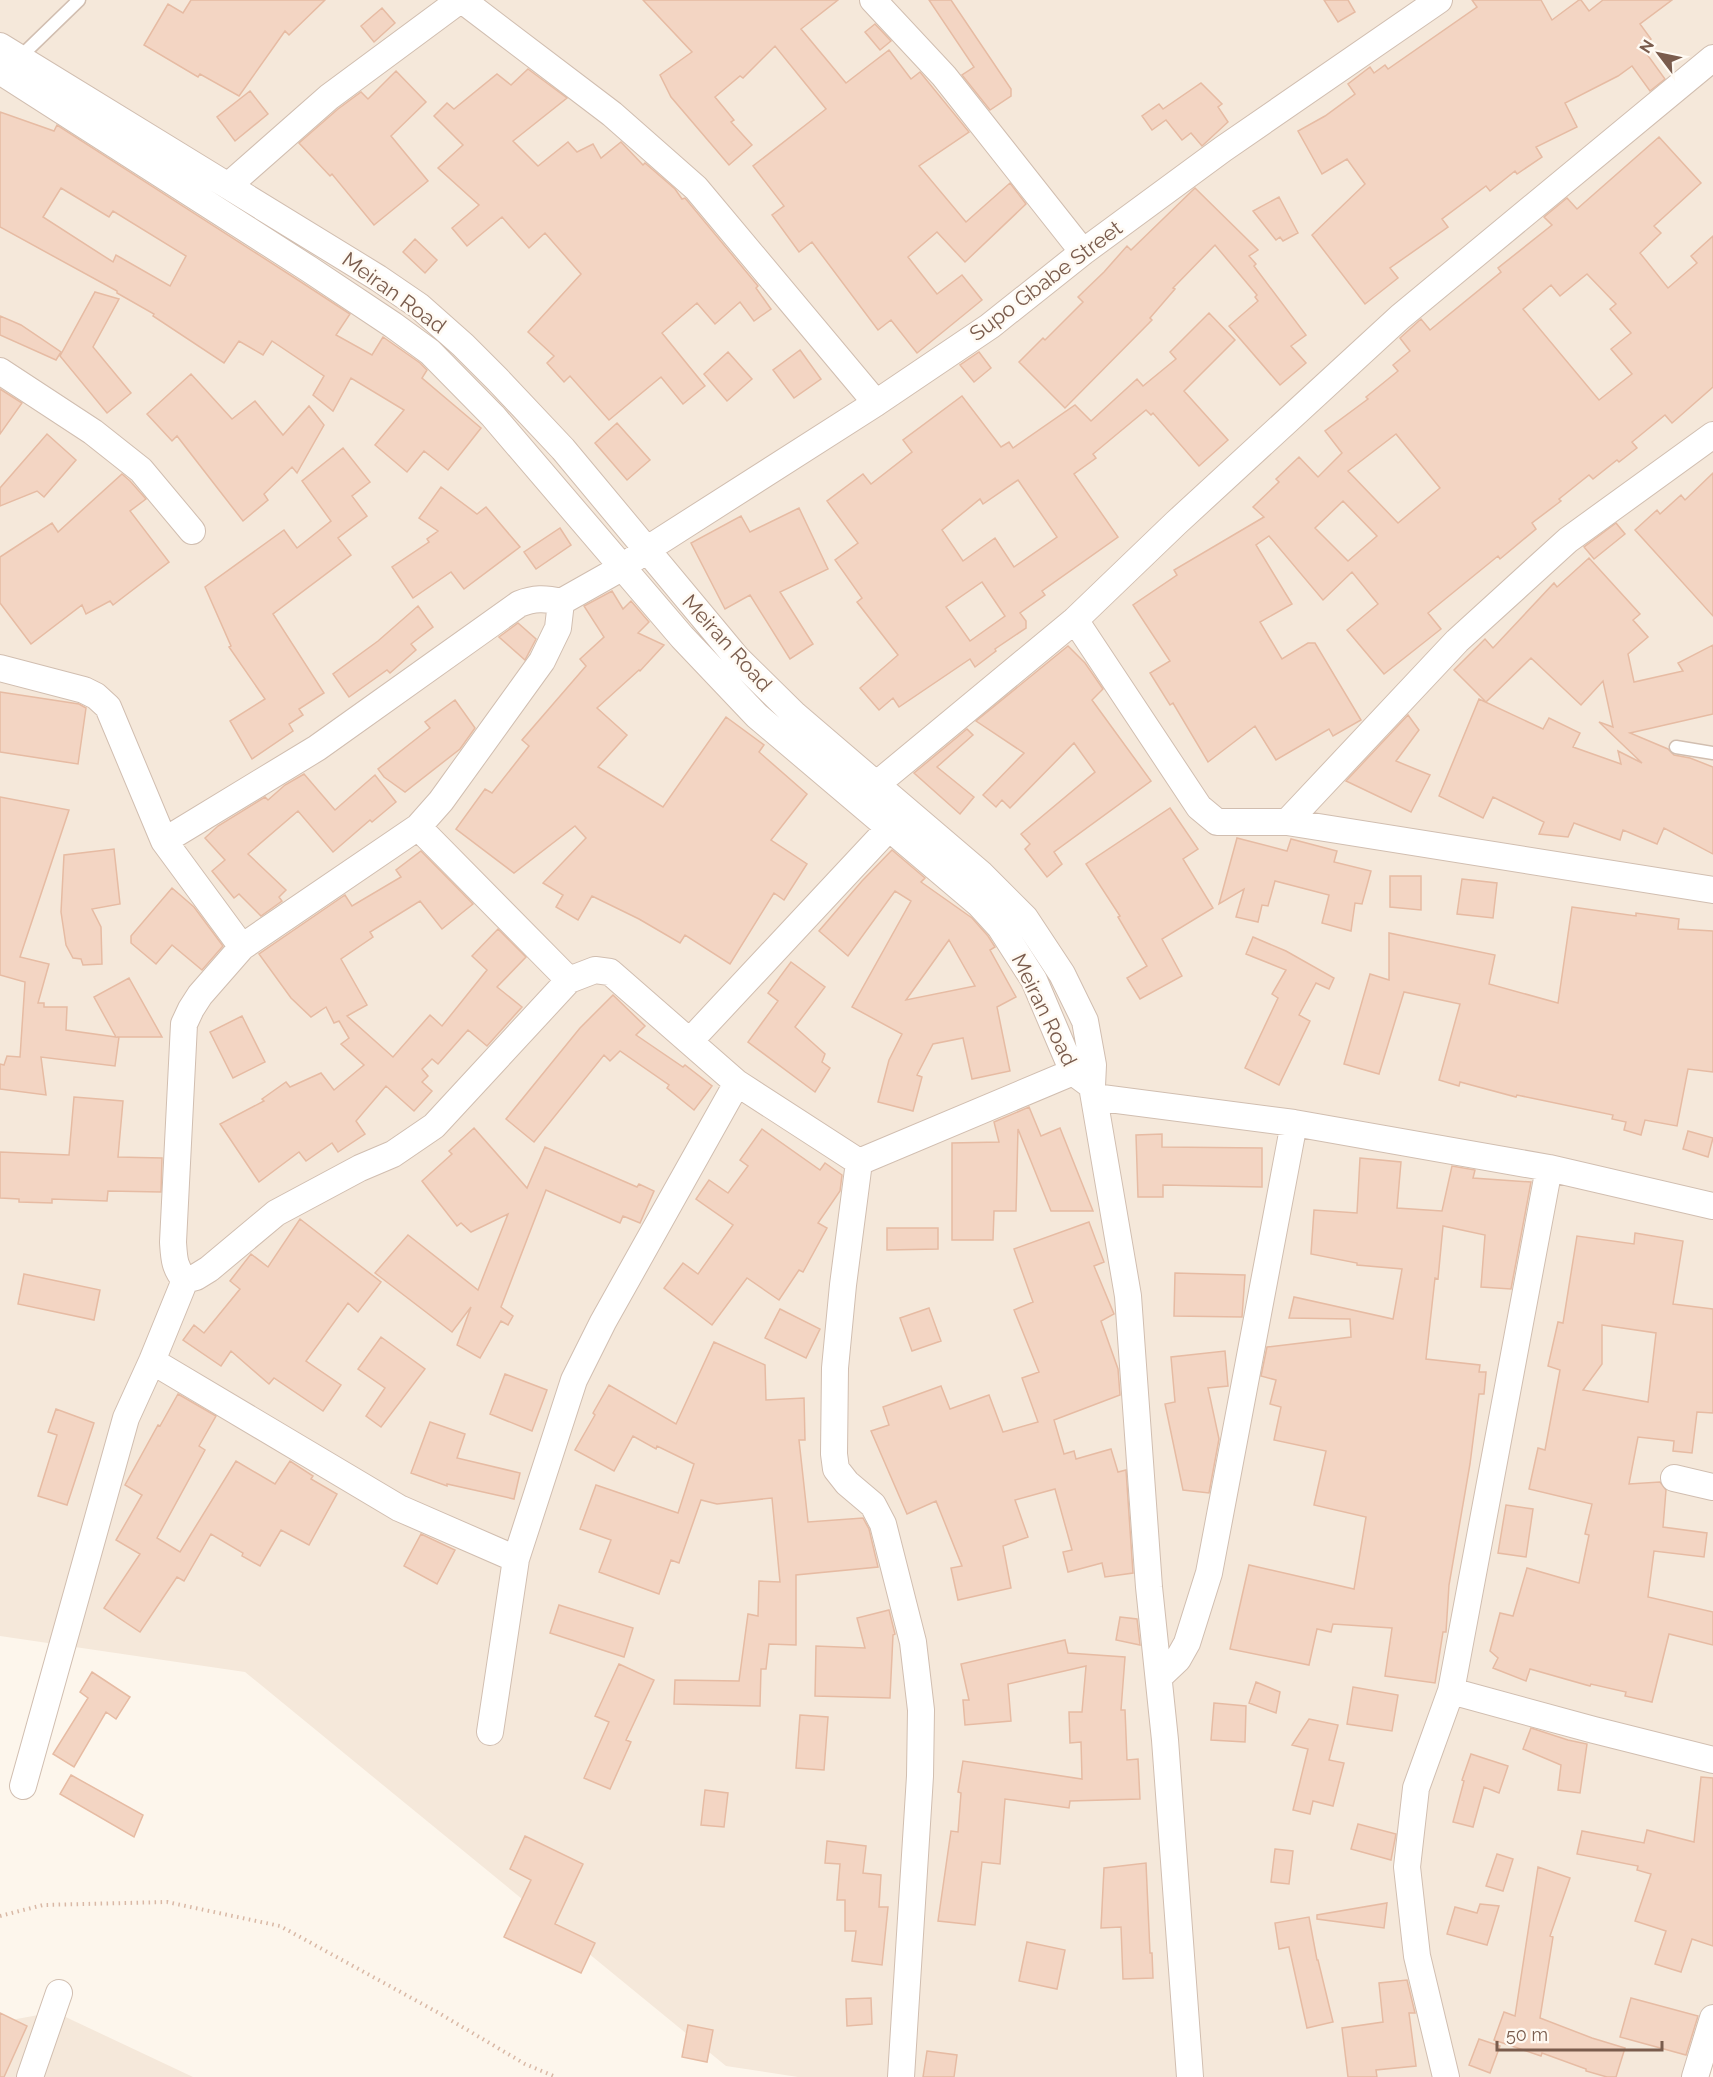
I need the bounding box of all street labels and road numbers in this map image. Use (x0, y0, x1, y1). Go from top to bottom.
street label: Supo Gbabe Street (965, 215, 1127, 346)
street label: Meiran Road (338, 247, 451, 339)
street label: Meiran Road (677, 589, 777, 696)
street label: Meiran Road (1006, 950, 1082, 1070)

